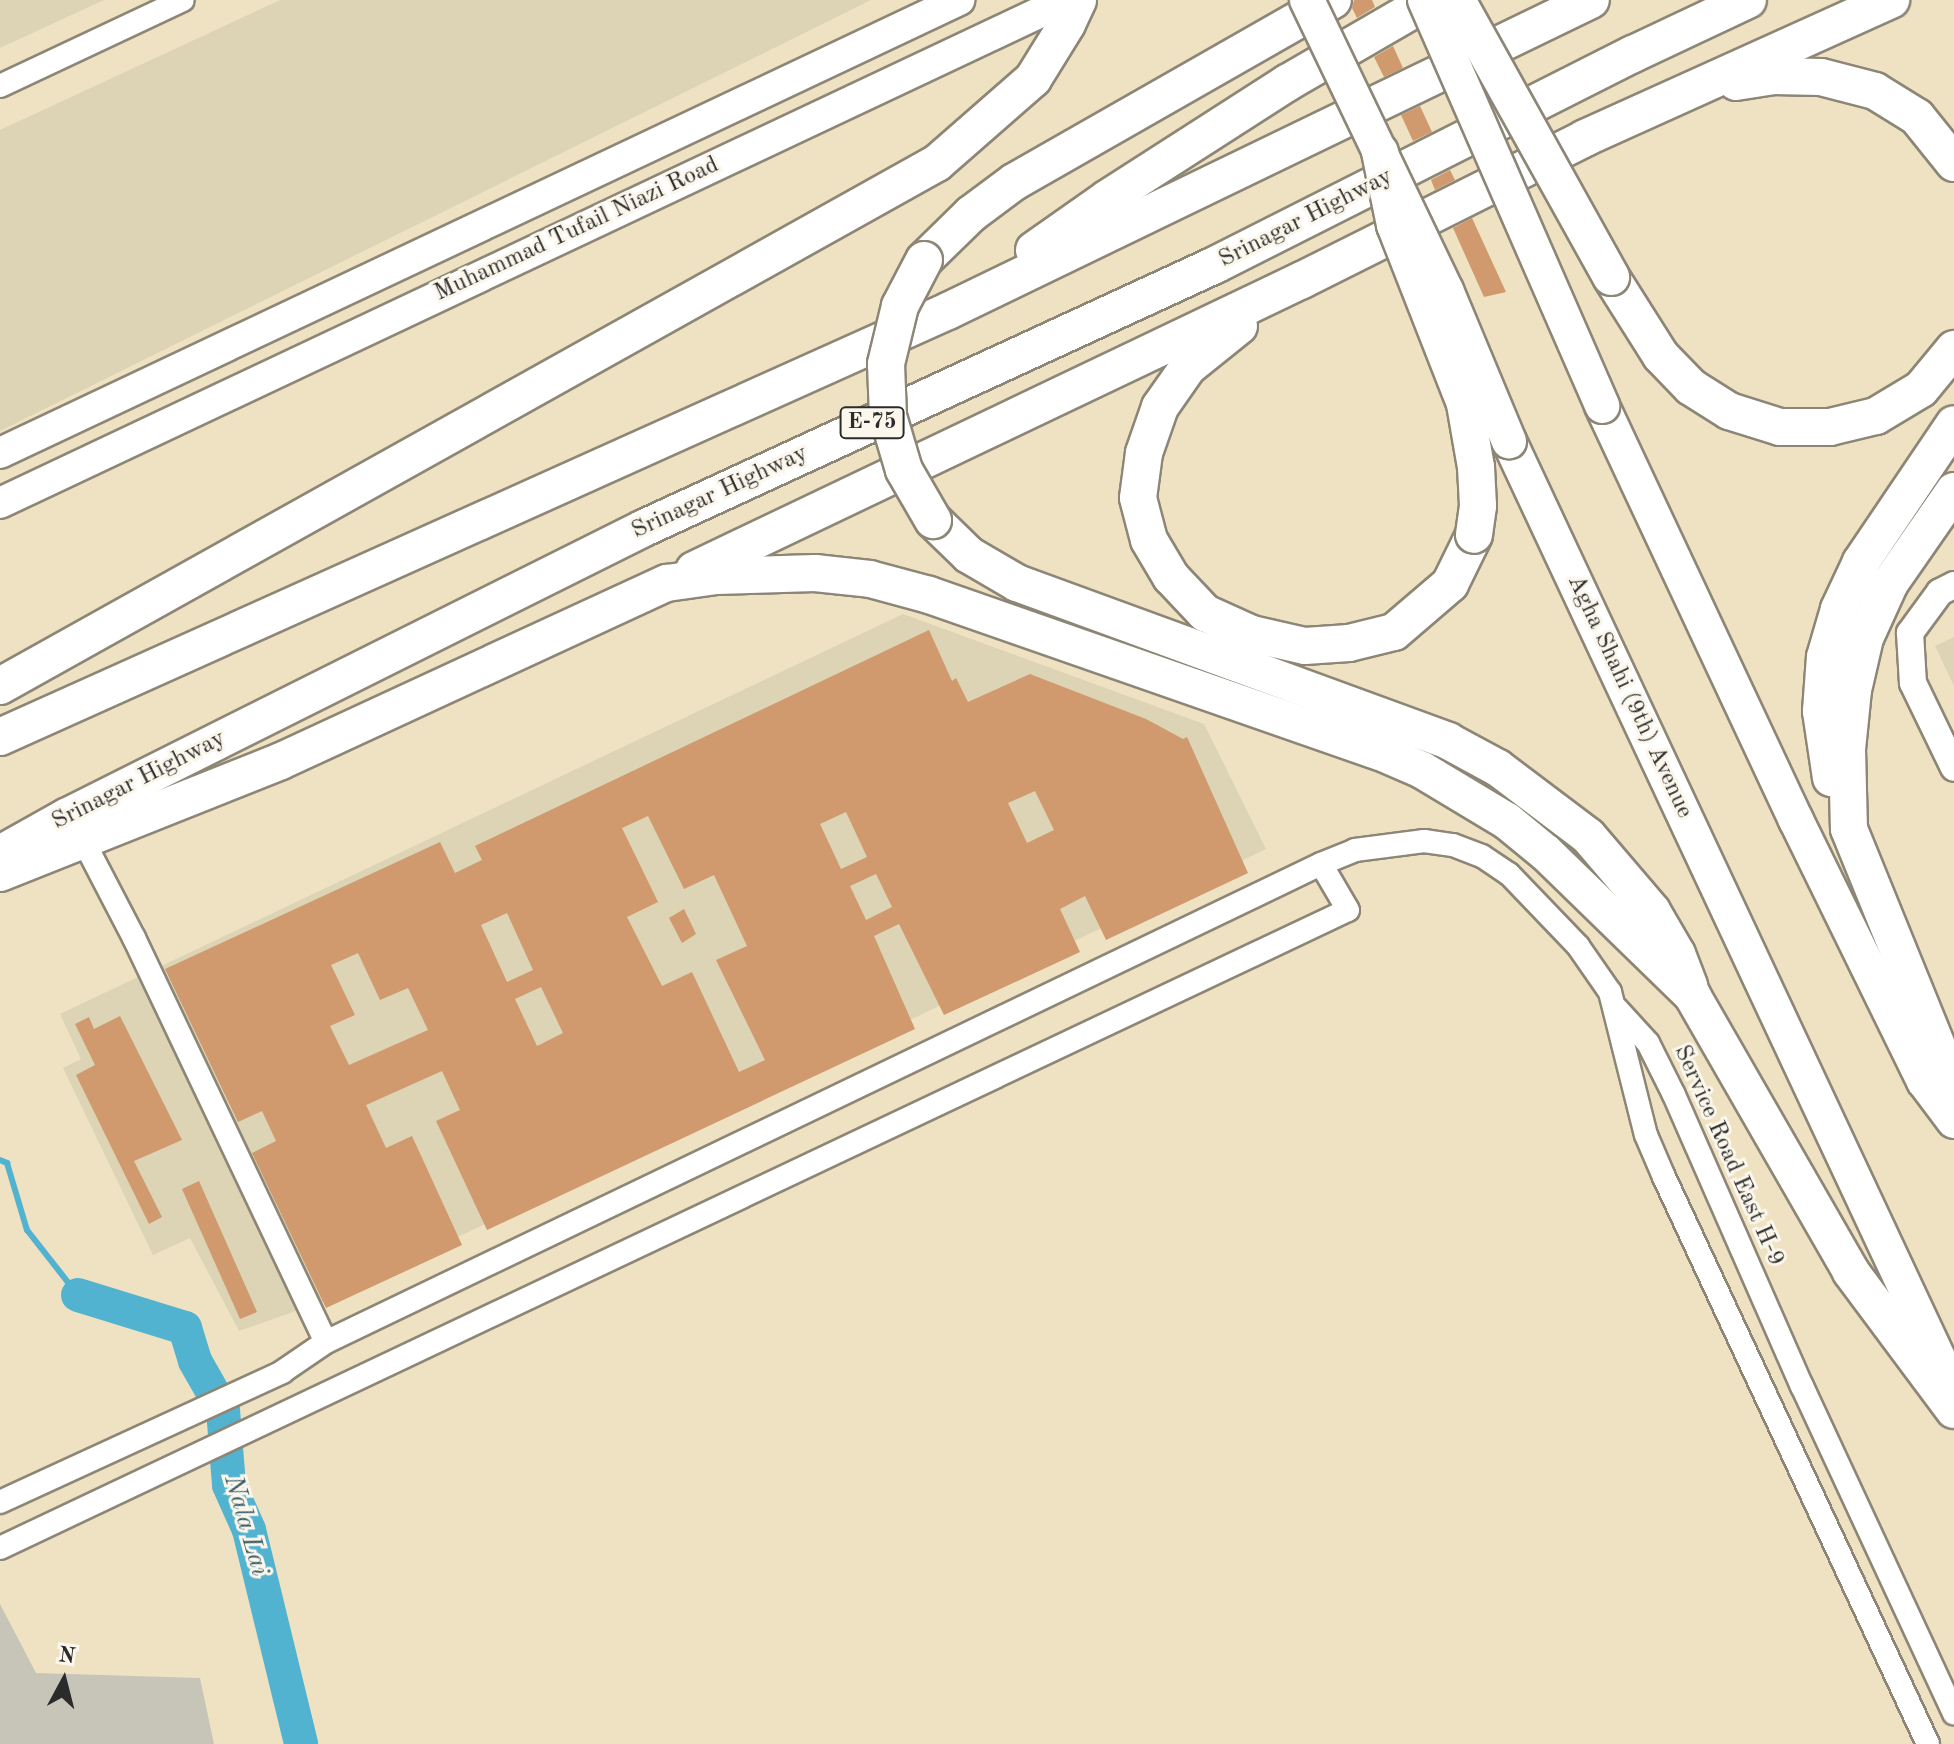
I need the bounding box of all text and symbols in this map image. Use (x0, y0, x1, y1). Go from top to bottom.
street label: Muhammad Tufail Niazi Road (430, 151, 724, 309)
street label: Srinagar Highway (1214, 163, 1398, 275)
road number: E-75 (838, 405, 906, 441)
street label: Srinagar Highway (627, 440, 813, 546)
street label: Agha Shahi (9th) Avenue (1560, 571, 1698, 823)
street label: Srinagar Highway (47, 725, 231, 837)
street label: Service Road East H-9 (1666, 1041, 1790, 1271)
water label: Nala Lai (216, 1472, 274, 1580)
north arrow (24, 1640, 104, 1720)
text: N (57, 1644, 77, 1668)

